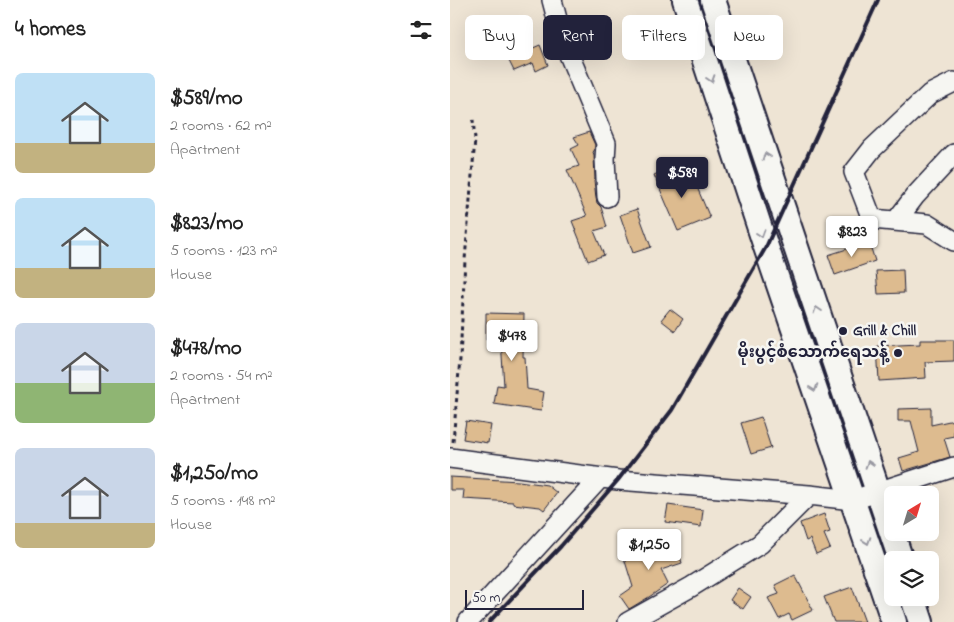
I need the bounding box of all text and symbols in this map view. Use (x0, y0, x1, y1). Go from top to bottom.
text: 4 homes (15, 15, 86, 45)
chip: Buy (465, 15, 533, 60)
chip: Rent (543, 15, 612, 60)
chip: Filters (622, 15, 705, 60)
chip: New (715, 15, 783, 60)
icon: filters (407, 16, 435, 44)
one-way arrow (706, 75, 716, 83)
text: $589/mo (170, 84, 243, 114)
icon: home (55, 93, 115, 153)
text: 2 rooms · 62 m² (170, 114, 272, 138)
text: Apartment (170, 138, 240, 162)
one-way arrow (762, 152, 772, 160)
pin: $589 (652, 156, 712, 199)
text: $589 (667, 161, 697, 185)
text: $823/mo (170, 209, 243, 239)
pin: $823 (822, 216, 882, 258)
icon: home (55, 218, 115, 278)
text: $823 (837, 220, 867, 244)
one-way arrow (756, 229, 766, 238)
text: 5 rooms · 123 m² (170, 239, 278, 263)
text: House (170, 263, 212, 287)
one-way arrow (813, 306, 823, 314)
place label: Grill & Chill (853, 319, 917, 343)
pin: $478 (482, 320, 542, 362)
text: $478 (498, 324, 526, 348)
marker: Grill & Chill (837, 325, 849, 337)
text: $478/mo (170, 334, 242, 364)
place label: မိုးပွင့်စံသောက်ရေသန့် (738, 340, 890, 365)
icon: home (55, 343, 115, 403)
marker: မိုးပွင့်စံသောက်ရေသန့် (892, 347, 904, 359)
text: 2 rooms · 54 m² (170, 364, 272, 388)
one-way arrow (808, 383, 818, 391)
text: Apartment (170, 388, 240, 412)
text: $1,250/mo (170, 459, 258, 489)
one-way arrow (865, 460, 875, 469)
icon: home (55, 468, 115, 528)
north arrow (884, 486, 939, 541)
map controls (884, 486, 939, 606)
text: 5 rooms · 148 m² (170, 489, 276, 513)
text: House (170, 513, 212, 537)
pin: $1,250 (608, 528, 690, 571)
text: $1,250 (628, 533, 670, 557)
one-way arrow (861, 537, 871, 545)
button: layers (884, 551, 939, 606)
scale bar (465, 587, 584, 610)
text: 50 m (472, 588, 500, 609)

